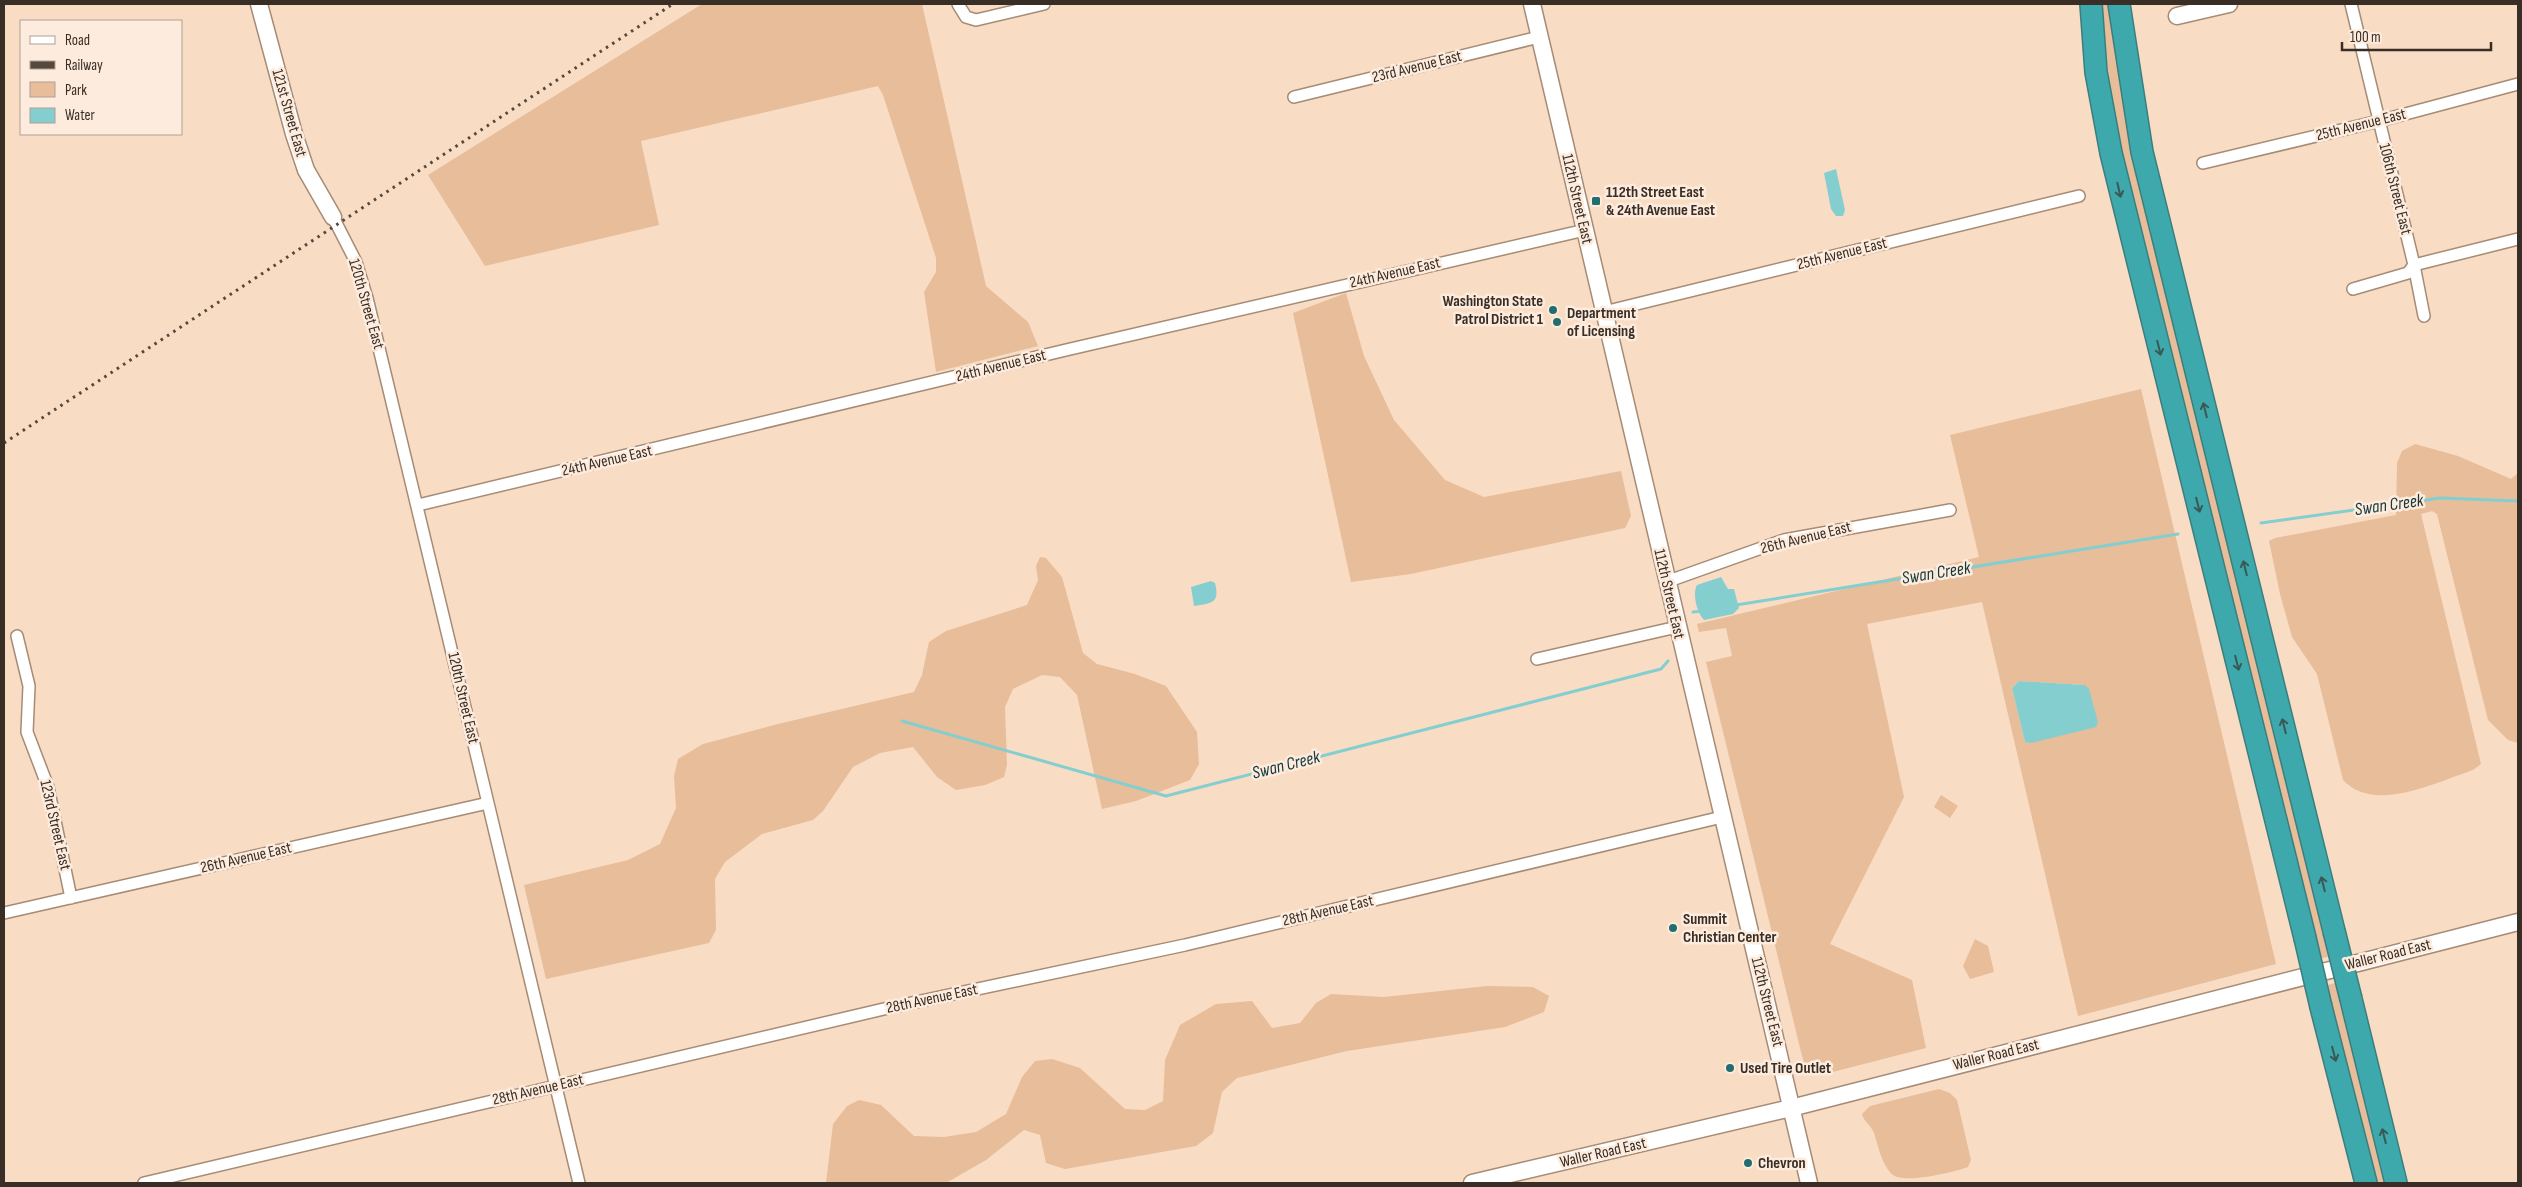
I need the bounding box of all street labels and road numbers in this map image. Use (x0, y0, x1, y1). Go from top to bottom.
street label: 23rd Avenue East (1370, 47, 1464, 87)
street label: 121st Street East (267, 67, 311, 159)
street label: 25th Avenue East (2314, 105, 2408, 145)
street label: 106th Street East (2374, 141, 2416, 237)
street label: 112th Street East (1557, 152, 1597, 246)
street label: 25th Avenue East (1795, 234, 1889, 274)
street label: 24th Avenue East (1348, 253, 1442, 293)
street label: 120th Street East (344, 257, 388, 352)
street label: 24th Avenue East (954, 346, 1048, 386)
street label: 24th Avenue East (560, 441, 654, 481)
street label: 26th Avenue East (1759, 518, 1853, 558)
street label: 112th Street East (1649, 547, 1689, 641)
street label: 120th Street East (443, 650, 483, 746)
street label: 123rd Street East (35, 778, 75, 872)
street label: 26th Avenue East (199, 838, 293, 878)
street label: 28th Avenue East (1281, 891, 1375, 931)
street label: Waller Road East (2343, 935, 2433, 975)
street label: 112th Street East (1747, 955, 1787, 1049)
street label: 28th Avenue East (885, 980, 979, 1018)
street label: Waller Road East (1951, 1035, 2041, 1075)
street label: 28th Avenue East (491, 1070, 585, 1110)
street label: Waller Road East (1558, 1134, 1648, 1172)

